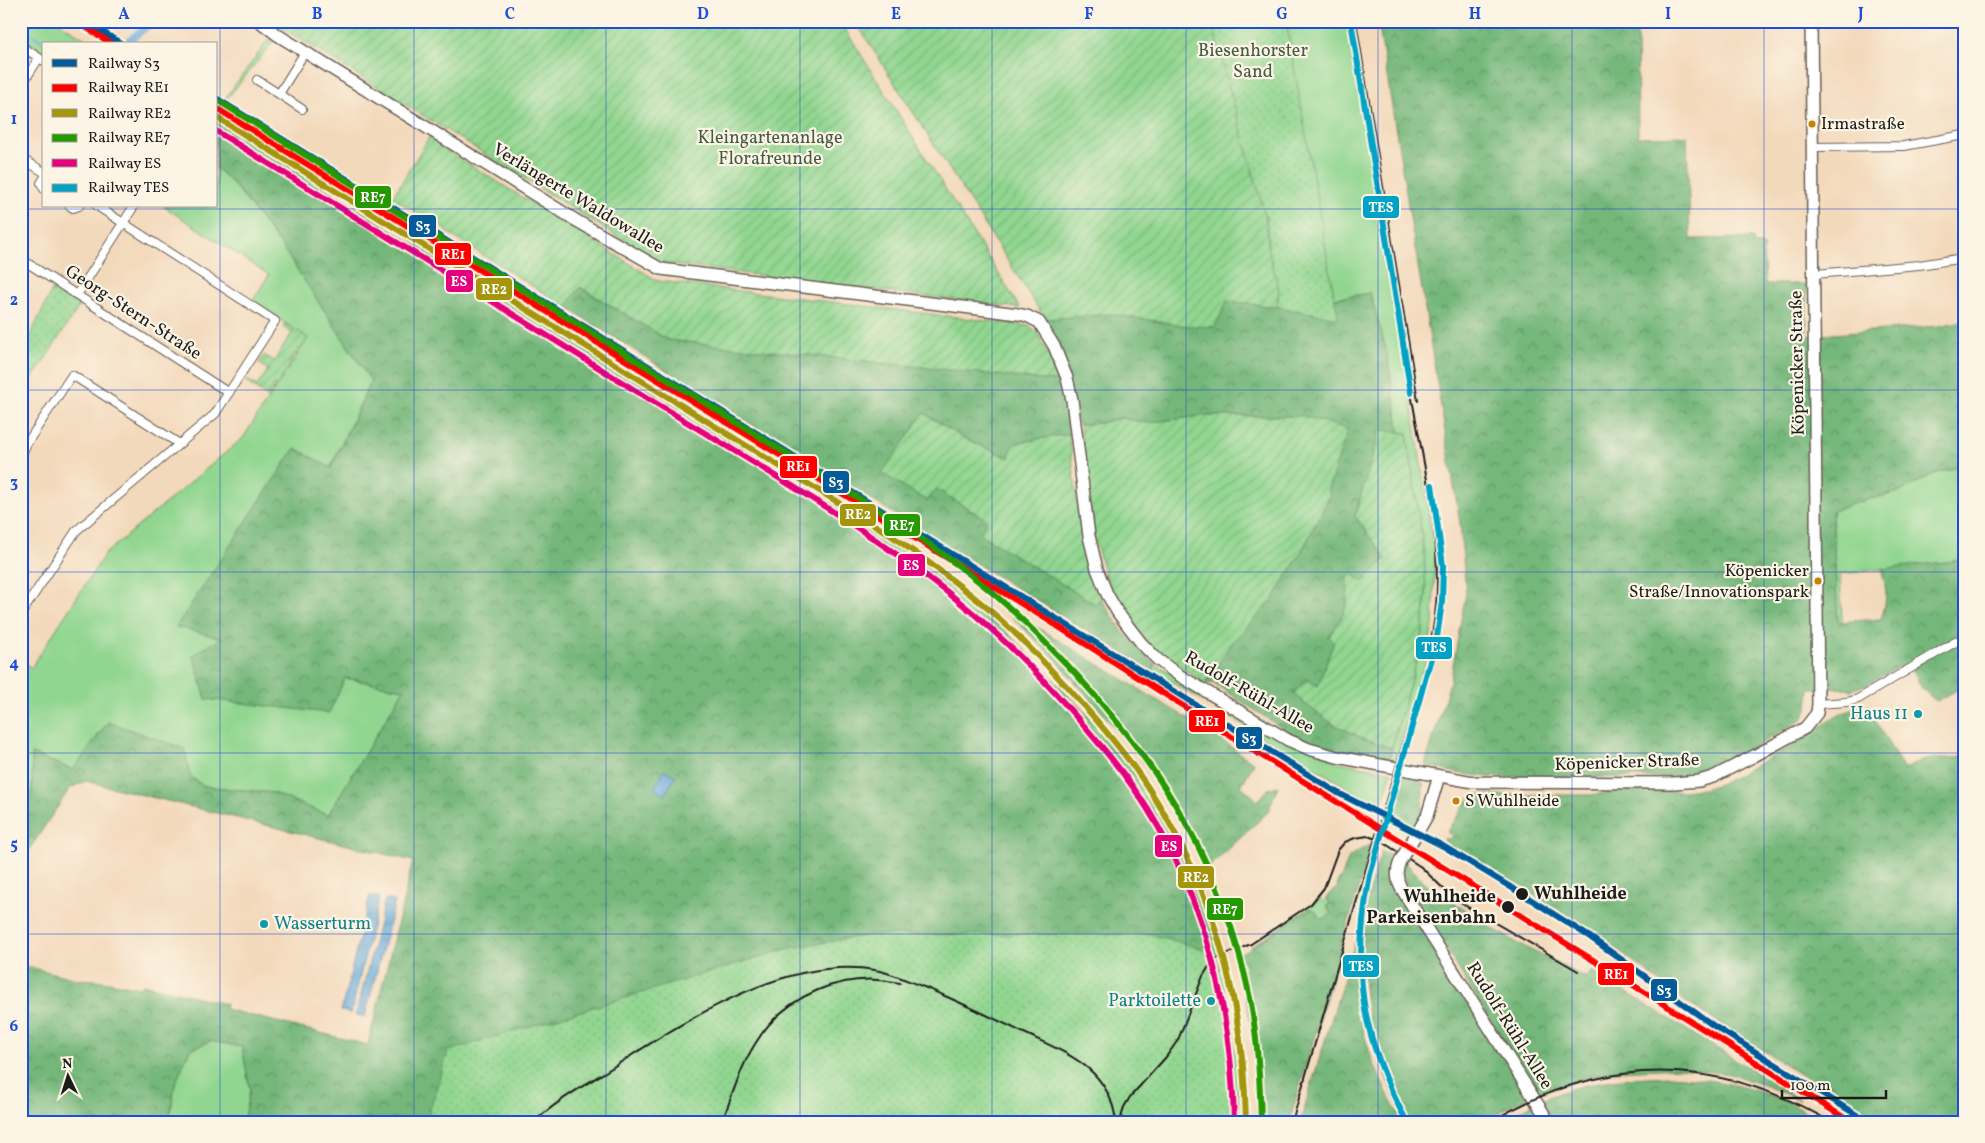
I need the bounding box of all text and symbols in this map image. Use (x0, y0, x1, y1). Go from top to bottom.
text: A (118, 4, 130, 26)
text: B (312, 4, 323, 26)
text: C (505, 4, 515, 26)
text: D (697, 4, 709, 26)
text: E (891, 4, 901, 26)
text: F (1084, 4, 1094, 26)
text: G (1276, 4, 1288, 26)
text: H (1469, 4, 1481, 26)
text: I (1665, 4, 1671, 26)
text: J (1857, 4, 1864, 26)
park label: Biesenhorster Sand (1198, 39, 1308, 85)
legend (42, 42, 218, 208)
text: Railway S3 (88, 54, 160, 75)
text: Railway RE1 (88, 78, 169, 99)
text: Railway RE2 (88, 104, 171, 125)
text: 1 (11, 109, 17, 131)
place label: Irmastraße (1821, 113, 1905, 136)
marker: Irmastraße (1807, 119, 1817, 129)
park label: Kleingartenanlage Florafreunde (697, 126, 843, 172)
text: Railway RE7 (88, 128, 171, 149)
street label: Verlängerte Waldowallee (487, 138, 669, 260)
text: Railway ES (88, 154, 161, 175)
text: Railway TES (88, 178, 169, 199)
line badge: RE7 (354, 185, 392, 209)
text: RE7 (360, 189, 386, 208)
line badge: TES (1362, 195, 1400, 219)
text: TES (1368, 199, 1394, 218)
line badge: S3 (408, 214, 437, 238)
text: S3 (416, 218, 430, 237)
line badge: RE1 (434, 242, 472, 266)
text: RE1 (441, 246, 465, 265)
street label: Georg-Stern-Straße (60, 259, 206, 367)
line badge: ES (445, 269, 474, 293)
text: ES (451, 273, 467, 292)
line badge: RE2 (475, 277, 513, 301)
text: RE2 (481, 281, 507, 300)
text: 2 (10, 290, 18, 312)
street label: Köpenicker Straße (1784, 290, 1812, 436)
line badge: RE1 (779, 455, 818, 479)
text: RE1 (786, 458, 810, 477)
line badge: S3 (822, 470, 850, 494)
text: 3 (10, 472, 18, 494)
text: S3 (829, 474, 843, 493)
line badge: RE2 (839, 503, 877, 527)
text: RE2 (845, 506, 871, 525)
line badge: RE7 (883, 513, 921, 537)
text: RE7 (889, 517, 915, 536)
line badge: ES (897, 553, 926, 577)
text: ES (903, 557, 919, 576)
place label: Köpenicker Straße/Innovationspark (1629, 560, 1809, 604)
marker: Köpenicker Straße/Innovationspark (1813, 576, 1823, 586)
line badge: TES (1415, 636, 1453, 660)
text: TES (1421, 639, 1447, 658)
street label: Rudolf-Rühl-Allee (1179, 646, 1319, 740)
text: 4 (9, 653, 19, 675)
place label: Haus 11 (1850, 702, 1908, 727)
marker: Haus 11 (1912, 708, 1924, 720)
line badge: RE1 (1188, 709, 1226, 733)
text: RE1 (1195, 713, 1219, 732)
line badge: S3 (1235, 726, 1263, 750)
text: S3 (1242, 730, 1256, 749)
street label: Köpenicker Straße (1554, 748, 1700, 778)
place label: S Wuhlheide (1465, 790, 1559, 813)
marker: S Wuhlheide (1451, 796, 1461, 806)
text: 5 (10, 834, 18, 856)
line badge: ES (1154, 834, 1183, 858)
text: ES (1161, 838, 1177, 857)
line badge: RE2 (1177, 865, 1215, 889)
text: RE2 (1183, 869, 1209, 888)
place label: Wuhlheide (1534, 882, 1627, 907)
place label: Wuhlheide Parkeisenbahn (1366, 885, 1496, 931)
marker: Wuhlheide (1514, 886, 1530, 902)
line badge: RE7 (1206, 897, 1244, 921)
marker: Wuhlheide Parkeisenbahn (1500, 899, 1516, 915)
text: RE7 (1212, 901, 1238, 920)
place label: Wasserturm (274, 912, 371, 937)
marker: Wasserturm (258, 918, 270, 930)
line badge: TES (1342, 954, 1380, 978)
street label: Rudolf-Rühl-Allee (1460, 957, 1558, 1095)
text: TES (1348, 958, 1374, 977)
line badge: RE1 (1597, 962, 1635, 986)
text: RE1 (1604, 966, 1628, 985)
line badge: S3 (1650, 978, 1678, 1002)
text: S3 (1657, 982, 1671, 1001)
place label: Parktoilette (1108, 989, 1201, 1014)
marker: Parktoilette (1205, 995, 1217, 1007)
text: 6 (10, 1016, 19, 1038)
north arrow (42, 1050, 92, 1100)
text: N (61, 1055, 73, 1074)
scale bar (1782, 1068, 1886, 1100)
text: 100 m (1790, 1076, 1830, 1097)

